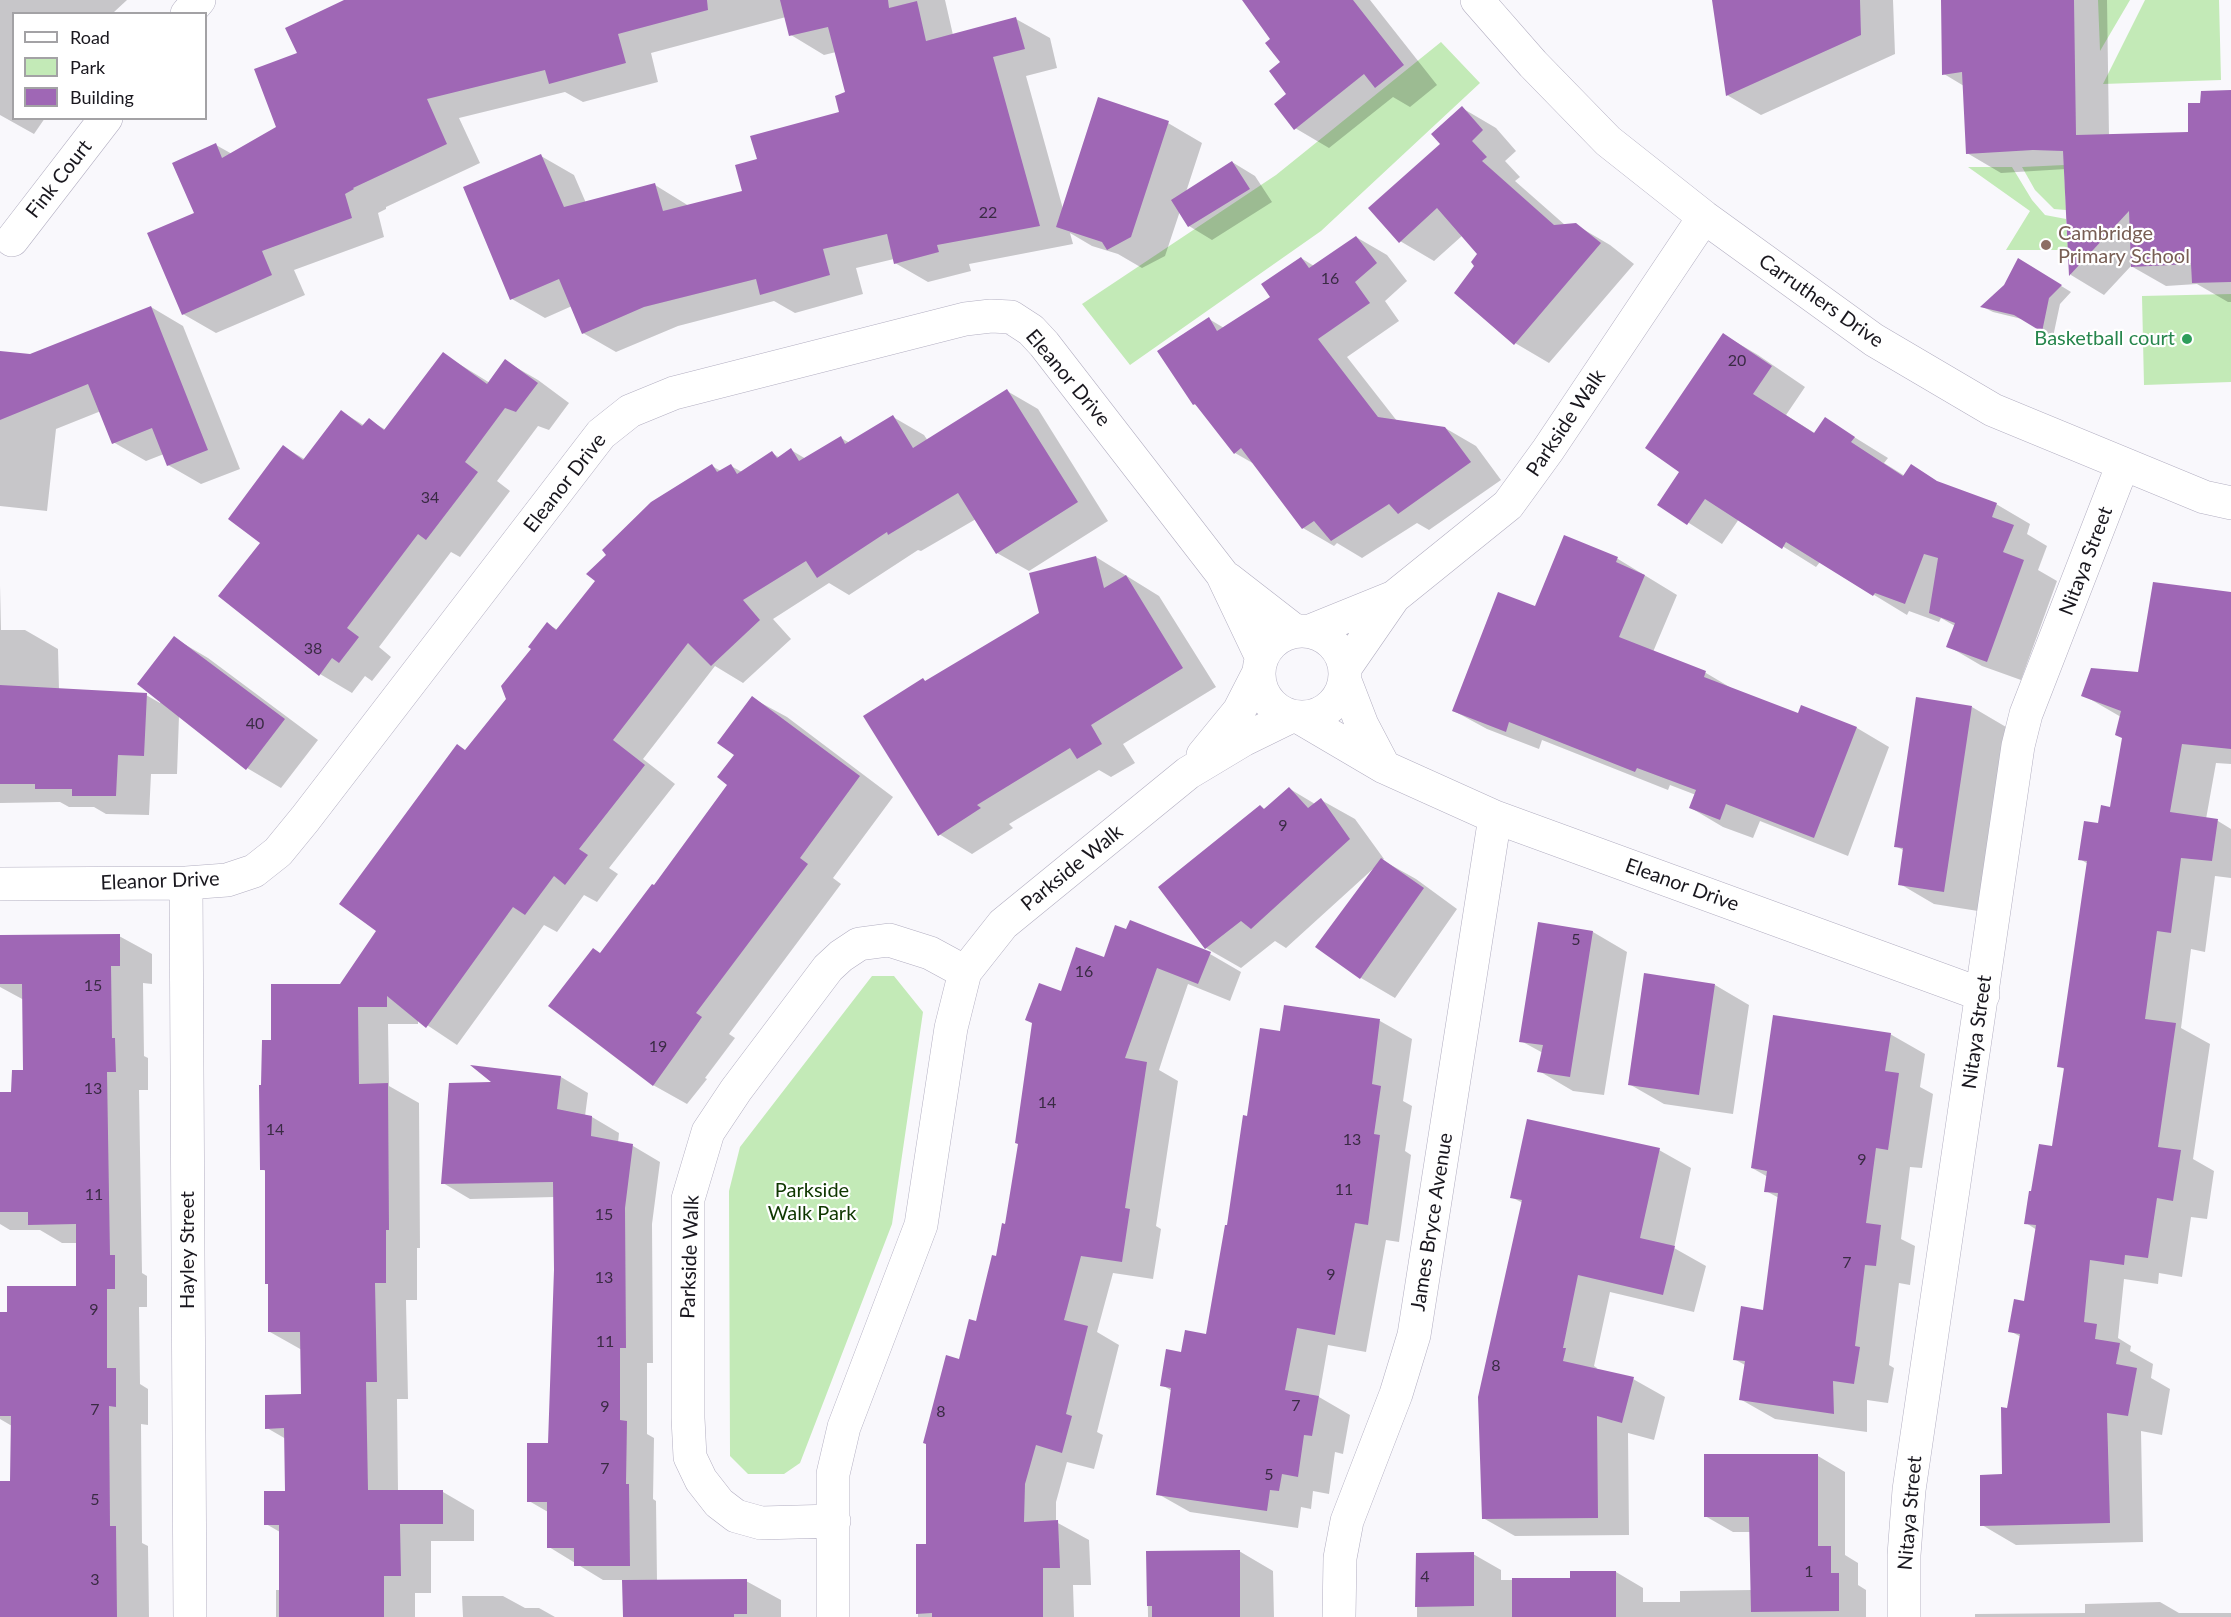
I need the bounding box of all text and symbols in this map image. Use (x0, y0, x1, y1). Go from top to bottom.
legend (12, 12, 207, 120)
text: Road (70, 26, 110, 48)
text: Park (70, 56, 105, 78)
text: Building (70, 86, 134, 108)
street label: Fink Court (21, 135, 97, 223)
house number: 22 (979, 203, 997, 223)
place label: Cambridge Primary School (2058, 222, 2190, 269)
marker: Cambridge Primary School (2039, 238, 2053, 252)
street label: Carruthers Drive (1754, 249, 1888, 353)
house number: 16 (1321, 269, 1339, 289)
street label: Eleanor Drive (1020, 325, 1116, 431)
place label: Basketball court (2034, 327, 2175, 351)
marker: Basketball court (2180, 332, 2194, 346)
house number: 20 (1728, 351, 1746, 371)
street label: Parkside Walk (1521, 365, 1611, 481)
street label: Eleanor Drive (519, 429, 611, 537)
house number: 34 (421, 488, 439, 508)
street label: Nitaya Street (2054, 503, 2118, 619)
house number: 38 (304, 639, 322, 659)
house number: 40 (246, 714, 264, 734)
house number: 9 (1278, 816, 1288, 836)
street label: Parkside Walk (1016, 820, 1128, 916)
street label: Eleanor Drive (1622, 853, 1742, 917)
street label: Eleanor Drive (100, 867, 220, 895)
house number: 5 (1571, 930, 1581, 950)
house number: 16 (1075, 962, 1093, 982)
street label: Nitaya Street (1957, 974, 1997, 1090)
house number: 15 (84, 976, 102, 996)
house number: 19 (649, 1037, 667, 1057)
house number: 13 (84, 1079, 102, 1099)
house number: 14 (1038, 1093, 1056, 1113)
house number: 14 (266, 1120, 284, 1140)
house number: 13 (1343, 1130, 1361, 1150)
street label: James Bryce Avenue (1406, 1131, 1458, 1313)
house number: 9 (1857, 1150, 1867, 1170)
park label: Parkside Walk Park (768, 1179, 856, 1226)
house number: 11 (1335, 1180, 1353, 1200)
house number: 11 (85, 1185, 103, 1205)
street label: Hayley Street (176, 1191, 200, 1309)
street label: Parkside Walk (676, 1195, 704, 1319)
house number: 15 (595, 1205, 613, 1225)
house number: 7 (1842, 1253, 1852, 1273)
house number: 9 (1326, 1265, 1336, 1285)
house number: 13 (595, 1268, 613, 1288)
house number: 9 (89, 1300, 99, 1320)
house number: 11 (596, 1332, 614, 1352)
house number: 8 (1491, 1356, 1501, 1376)
house number: 7 (1291, 1396, 1301, 1416)
house number: 9 (600, 1397, 610, 1417)
house number: 7 (90, 1400, 100, 1420)
house number: 8 (936, 1402, 946, 1422)
street label: Nitaya Street (1893, 1455, 1927, 1571)
house number: 7 (600, 1459, 610, 1479)
house number: 5 (1264, 1465, 1274, 1485)
house number: 5 (90, 1490, 100, 1510)
house number: 1 (1804, 1562, 1814, 1582)
house number: 4 (1420, 1567, 1430, 1587)
house number: 3 (90, 1570, 100, 1590)

